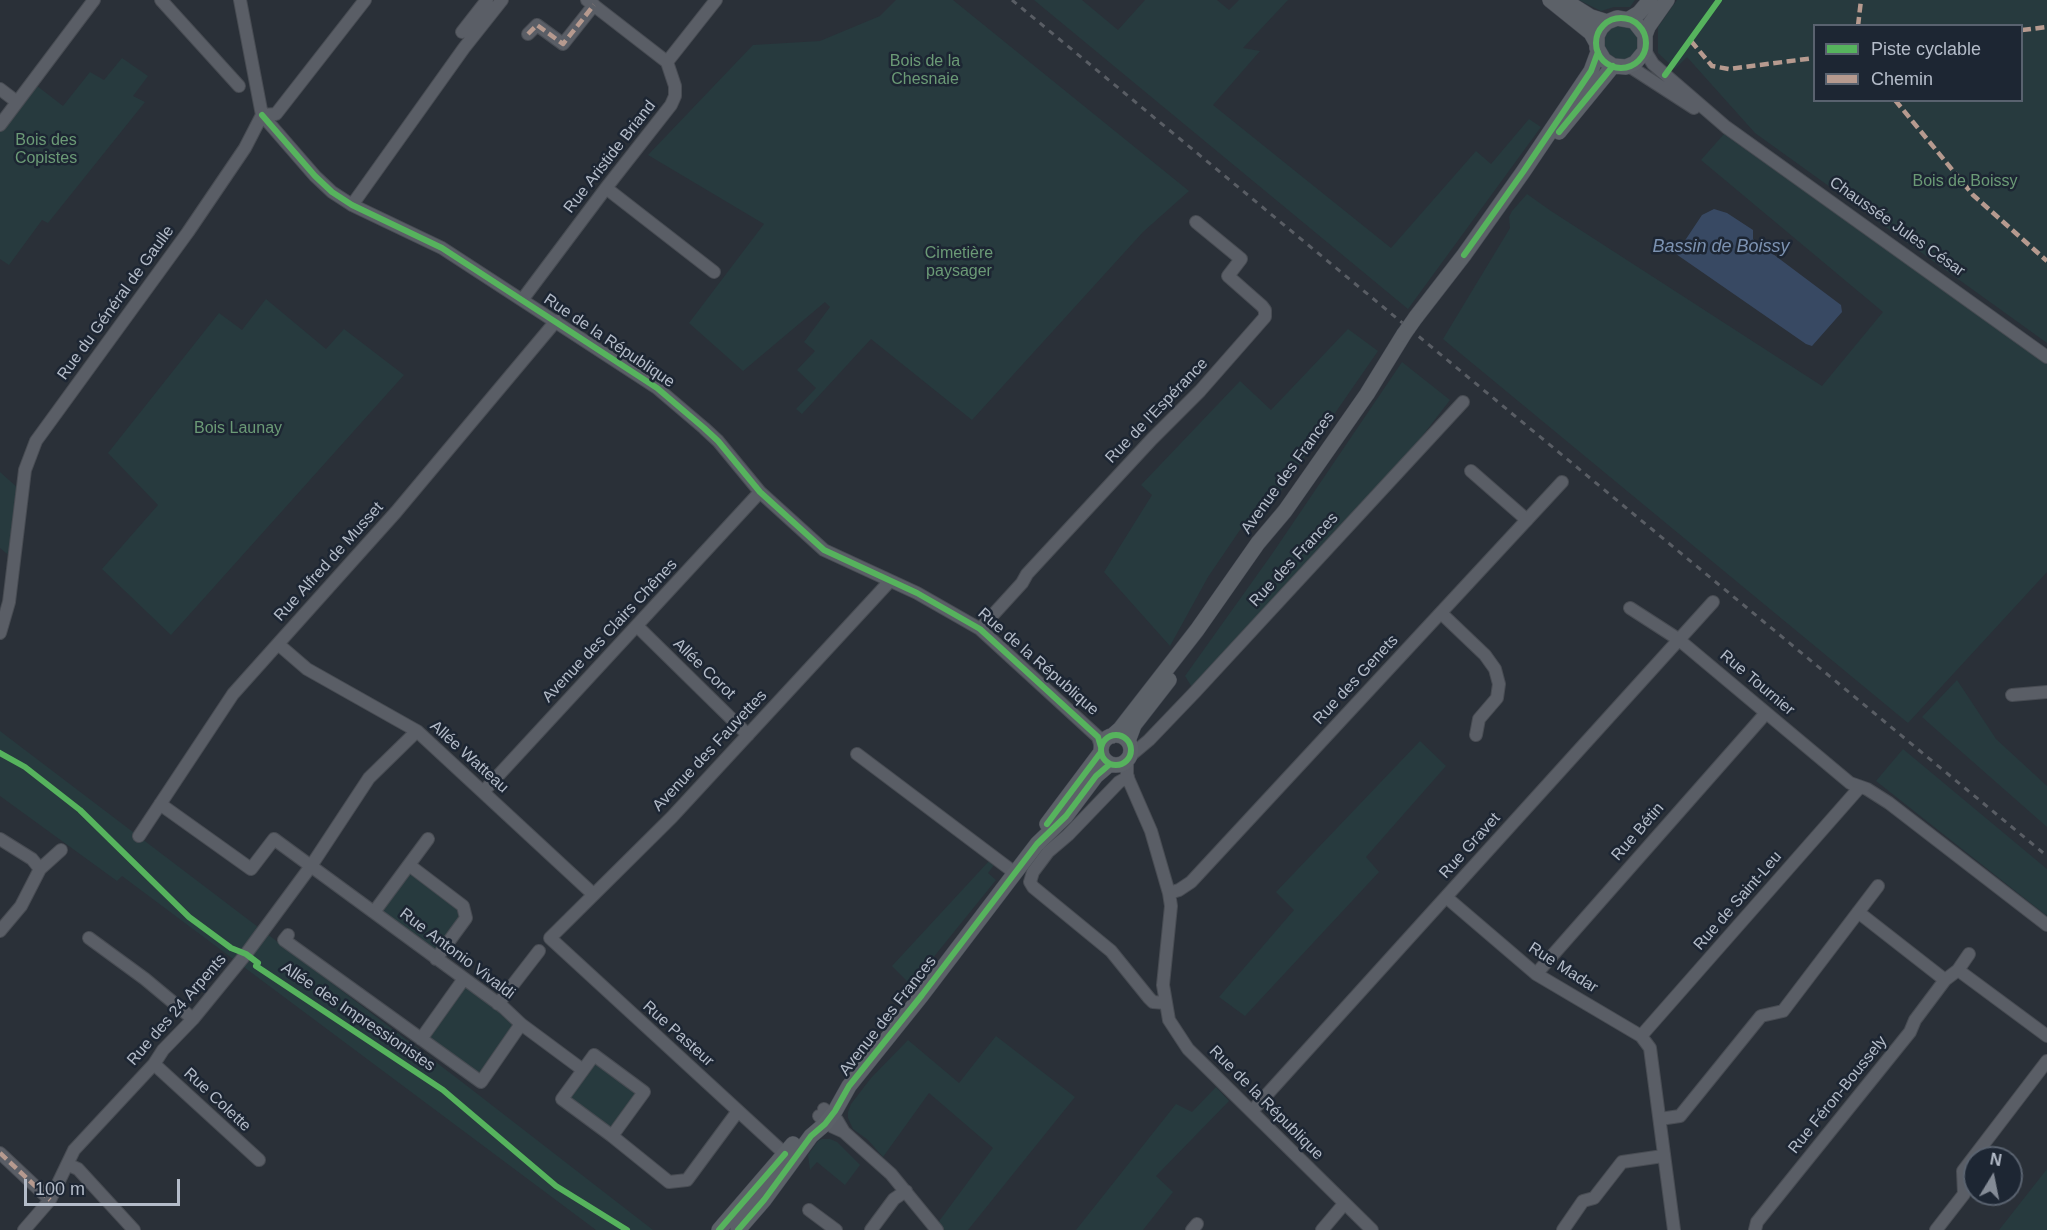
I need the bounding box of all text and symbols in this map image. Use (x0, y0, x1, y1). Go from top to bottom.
legend (1813, 24, 2023, 102)
text: Piste cyclable (1871, 39, 1981, 59)
park label: Bois de la Chesnaie (890, 52, 960, 90)
text: Chemin (1871, 69, 1933, 89)
street label: Rue Aristide Briand (560, 97, 660, 217)
park label: Bois des Copistes (15, 131, 77, 169)
park label: Bois de Boissy (1913, 172, 2017, 192)
street label: Chaussée Jules César (1826, 173, 1968, 281)
street label: Rue du Général de Gaulle (54, 222, 178, 384)
water label: Bassin de Boissy (1652, 236, 1790, 258)
park label: Cimetière paysager (925, 244, 993, 282)
street label: Rue de la République (540, 290, 678, 392)
street label: Rue de l'Espérance (1102, 354, 1212, 468)
street label: Avenue des Frances (1237, 408, 1339, 538)
park label: Bois Launay (194, 419, 282, 439)
street label: Rue Alfred de Musset (270, 498, 388, 626)
street label: Rue des Frances (1245, 509, 1343, 611)
street label: Avenue des Clairs Chênes (538, 555, 682, 707)
street label: Rue de la République (974, 604, 1102, 720)
street label: Rue des Genets (1310, 631, 1402, 729)
street label: Allée Corot (669, 635, 739, 703)
street label: Rue Tournier (1716, 646, 1798, 720)
street label: Avenue des Fauvettes (649, 686, 771, 816)
street label: Allée Watteau (426, 717, 512, 797)
street label: Rue Bétin (1608, 799, 1668, 865)
street label: Rue Gravet (1435, 809, 1505, 883)
street label: Rue de Saint-Leu (1690, 848, 1786, 954)
street label: Rue Antonio Vivaldi (396, 904, 518, 1004)
street label: Rue Madar (1525, 938, 1601, 998)
street label: Rue des 24 Arpents (123, 950, 231, 1070)
street label: Avenue des Frances (835, 952, 941, 1080)
street label: Allée des Impressionistes (277, 958, 439, 1076)
street label: Rue Pasteur (639, 997, 717, 1071)
street label: Rue Féron-Boussely (1785, 1032, 1891, 1158)
street label: Rue de la République (1205, 1042, 1327, 1164)
street label: Rue Colette (180, 1064, 254, 1136)
north arrow (1963, 1146, 2023, 1206)
text: N (1989, 1150, 2003, 1169)
scale bar (27, 1167, 183, 1205)
text: 100 m (35, 1179, 85, 1199)

